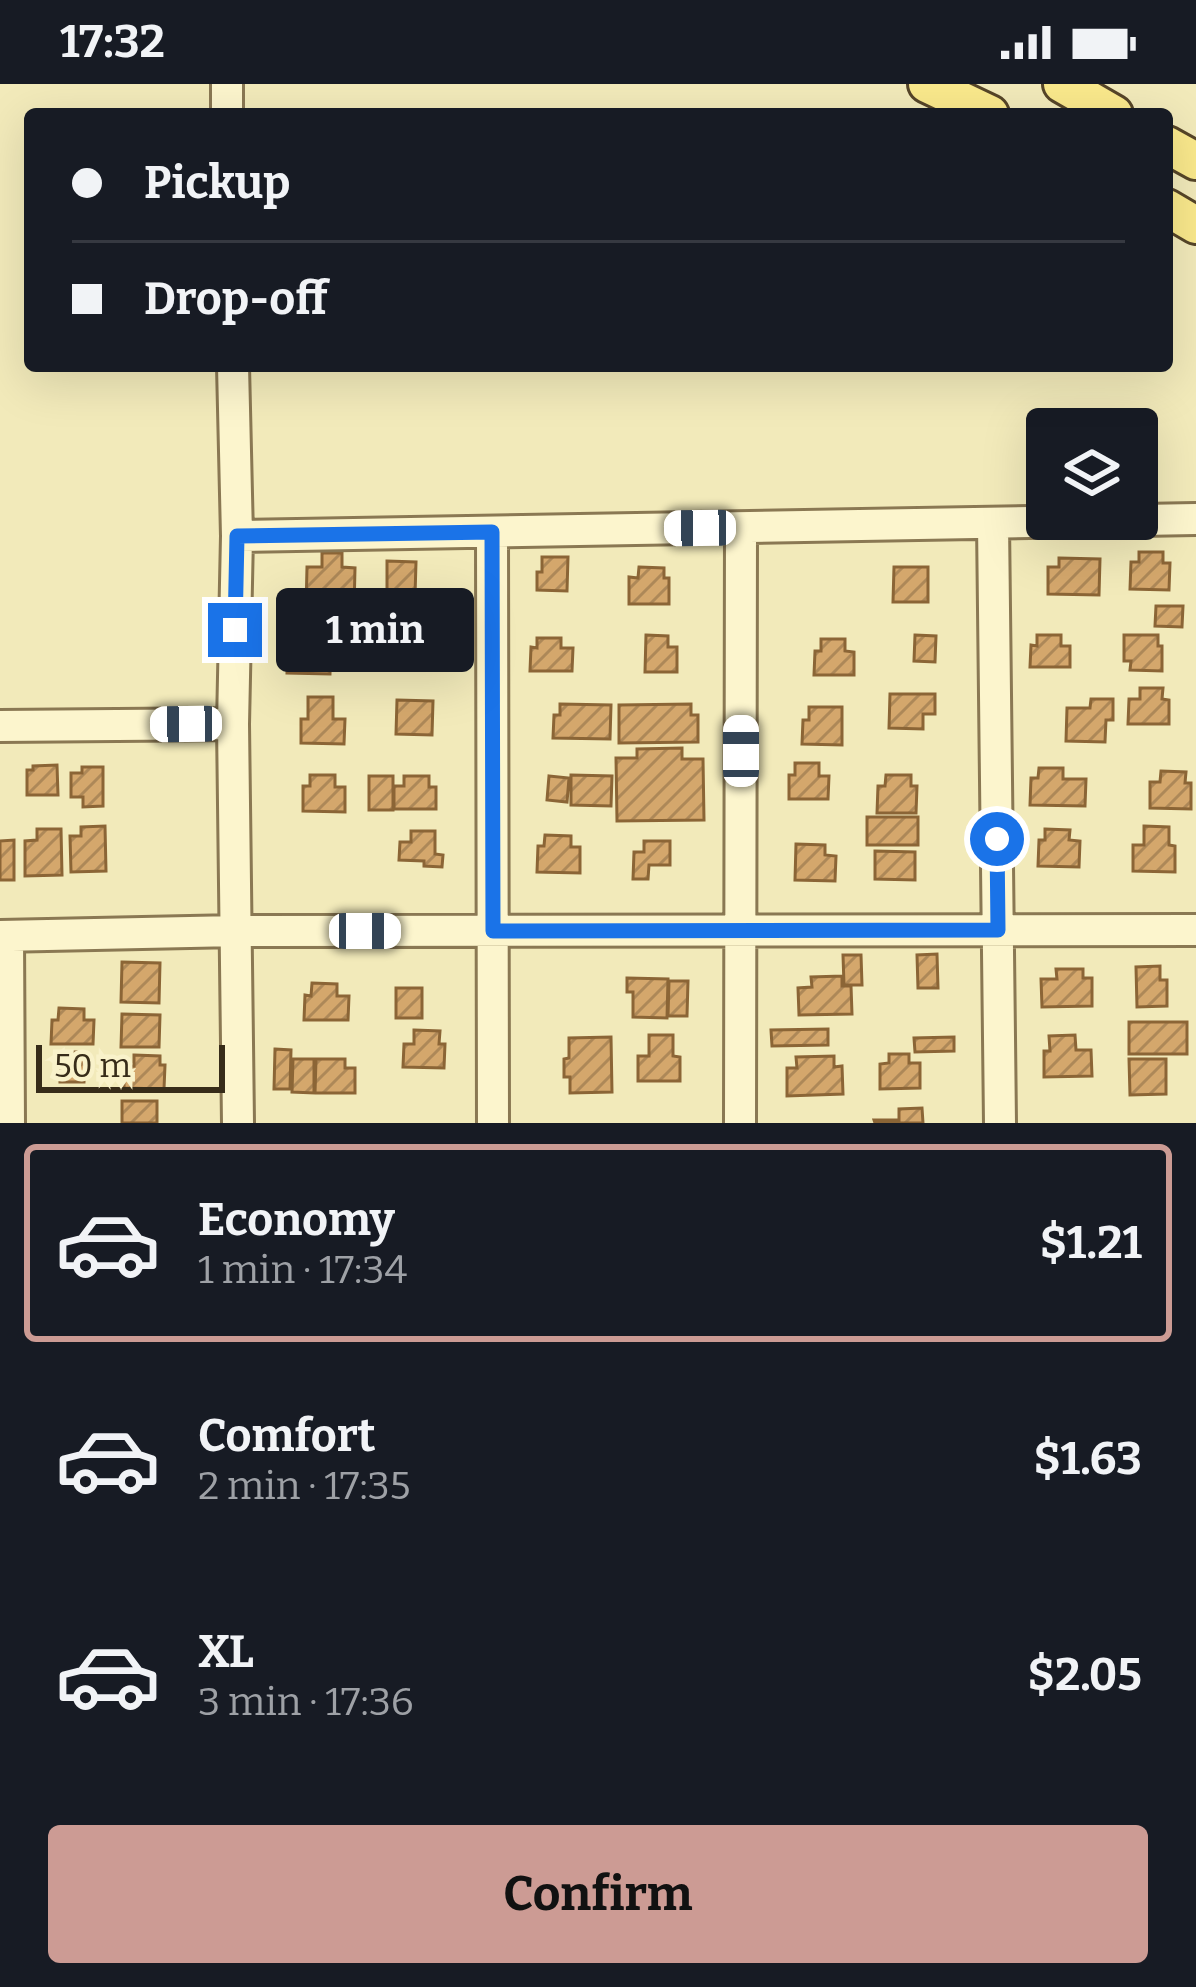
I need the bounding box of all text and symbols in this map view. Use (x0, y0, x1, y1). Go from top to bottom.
text: 17:32 (60, 15, 165, 69)
text: Pickup (144, 156, 290, 210)
text: Drop-off (144, 272, 328, 326)
map controls (1026, 408, 1158, 540)
button: layers (1026, 408, 1158, 540)
car (664, 509, 736, 547)
callout: 1 min (277, 588, 475, 672)
route end (208, 603, 262, 657)
text: 1 min (326, 607, 424, 653)
car (150, 705, 222, 743)
car (723, 715, 759, 787)
route start (970, 812, 1024, 866)
car (329, 913, 401, 949)
scale bar (36, 1039, 225, 1092)
text: 50 m (54, 1046, 131, 1086)
icon: car (54, 1189, 162, 1297)
text: Economy (198, 1193, 395, 1247)
text: $1.21 (1040, 1216, 1142, 1270)
text: 1 min · 17:34 (198, 1247, 407, 1293)
icon: car (54, 1405, 162, 1513)
text: Comfort (198, 1409, 376, 1463)
text: $1.63 (1034, 1432, 1142, 1486)
text: 2 min · 17:35 (198, 1463, 411, 1509)
icon: car (54, 1621, 162, 1729)
text: XL (198, 1625, 254, 1679)
text: $2.05 (1028, 1648, 1142, 1702)
text: 3 min · 17:36 (198, 1679, 414, 1725)
button: Confirm (48, 1825, 1148, 1963)

